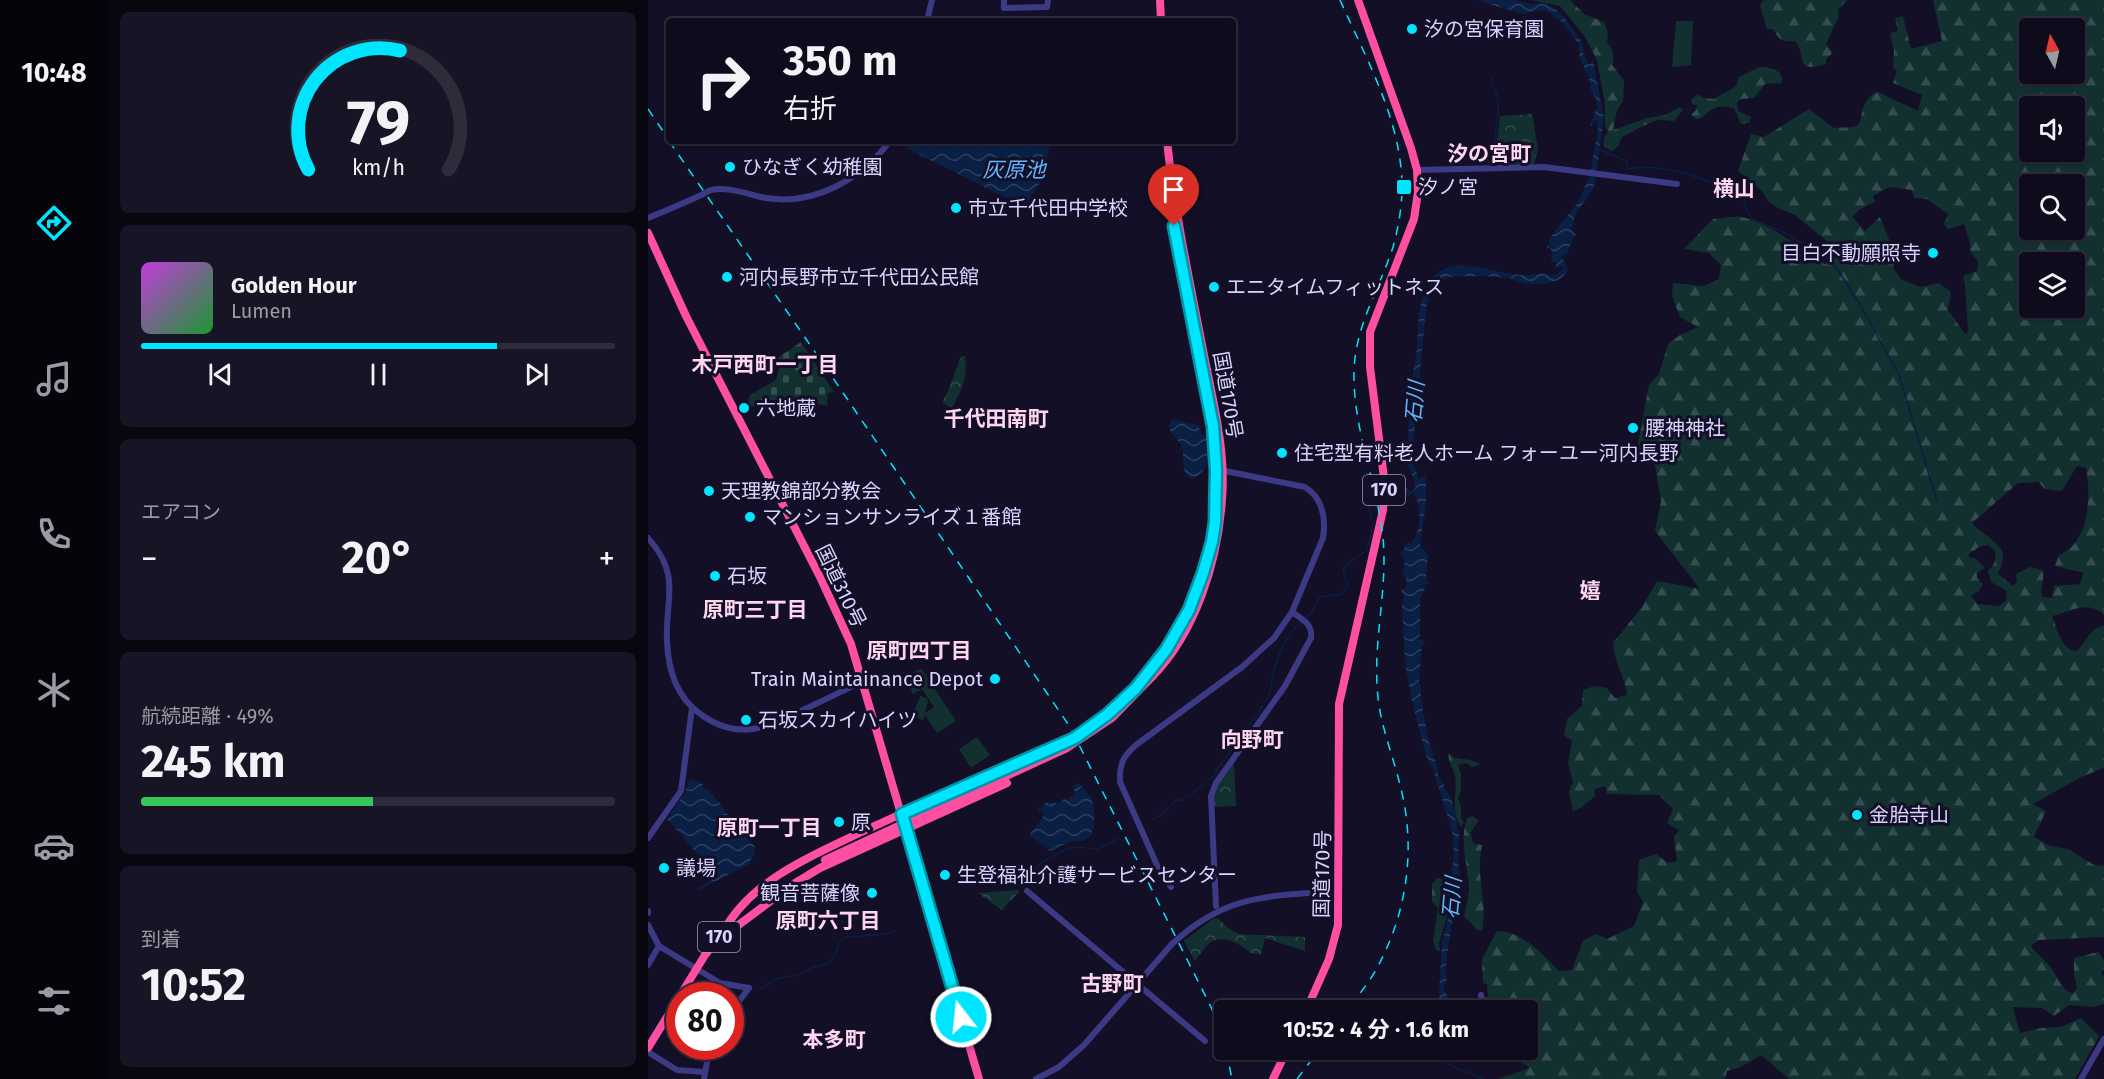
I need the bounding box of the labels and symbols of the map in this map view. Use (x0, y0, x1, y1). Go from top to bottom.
place label: 汐の宮保育園 (1424, 17, 1544, 41)
north arrow (2019, 18, 2085, 84)
marker: 汐の宮保育園 (1405, 22, 1419, 36)
district label: 汐の宮町 (1447, 141, 1531, 167)
place label: ひなぎく幼稚園 (742, 155, 882, 179)
water label: 灰原池 (983, 157, 1047, 183)
marker: ひなぎく幼稚園 (723, 160, 737, 174)
pin (1148, 164, 1199, 226)
place label: 汐ノ宮 (1418, 175, 1478, 199)
district label: 横山 (1713, 176, 1755, 202)
marker: 汐ノ宮 (1395, 178, 1413, 196)
place label: 市立千代田中学校 (968, 196, 1128, 220)
marker: 市立千代田中学校 (949, 201, 963, 215)
place label: 目白不動願照寺 (1781, 241, 1921, 265)
marker: 目白不動願照寺 (1926, 246, 1940, 260)
place label: 河内長野市立千代田公民館 (739, 265, 979, 289)
marker: 河内長野市立千代田公民館 (720, 270, 734, 284)
place label: エニタイムフィットネス (1226, 275, 1444, 299)
marker: エニタイムフィットネス (1207, 280, 1221, 294)
street label: 国道170号 (1209, 349, 1247, 441)
district label: 木戸西町一丁目 (692, 352, 839, 378)
water label: 石川 (1400, 378, 1430, 424)
place label: 六地蔵 (756, 396, 816, 420)
marker: 六地蔵 (737, 401, 751, 415)
district label: 千代田南町 (944, 406, 1049, 432)
place label: 腰神神社 (1645, 416, 1725, 440)
marker: 腰神神社 (1626, 421, 1640, 435)
place label: 住宅型有料老人ホーム フォーユー河内長野 (1294, 441, 1679, 465)
marker: 住宅型有料老人ホーム フォーユー河内長野 (1275, 446, 1289, 460)
road number: 170 (1363, 475, 1405, 505)
place label: 天理教錦部分教会 (721, 479, 881, 503)
marker: 天理教錦部分教会 (702, 484, 716, 498)
place label: マンションサンライズ１番館 (762, 505, 1021, 529)
marker: マンションサンライズ１番館 (743, 510, 757, 524)
street label: 国道310号 (811, 541, 871, 631)
place label: 石坂 (727, 564, 767, 588)
marker: 石坂 (708, 569, 722, 583)
district label: 嬉 (1580, 578, 1601, 604)
district label: 原町三丁目 (703, 597, 808, 623)
district label: 原町四丁目 (867, 638, 972, 664)
place label: Train Maintainance Depot (751, 667, 984, 691)
marker: Train Maintainance Depot (988, 672, 1002, 686)
place label: 石坂スカイハイツ (758, 708, 917, 732)
marker: 石坂スカイハイツ (739, 713, 753, 727)
district label: 向野町 (1221, 727, 1284, 753)
place label: 金胎寺山 (1869, 803, 1949, 827)
marker: 金胎寺山 (1850, 808, 1864, 822)
place label: 原 (851, 810, 871, 834)
district label: 原町一丁目 (717, 815, 822, 841)
marker: 原 (832, 815, 846, 829)
street label: 国道170号 (1309, 830, 1335, 918)
place label: 議場 (676, 856, 716, 880)
marker: 議場 (657, 861, 671, 875)
place label: 生登福祉介護サービスセンター (957, 863, 1237, 887)
marker: 生登福祉介護サービスセンター (938, 868, 952, 882)
water label: 石川 (1437, 874, 1467, 920)
place label: 観音菩薩像 (760, 881, 860, 905)
marker: 観音菩薩像 (865, 886, 879, 900)
district label: 原町六丁目 (776, 908, 881, 934)
road number: 170 (698, 922, 740, 952)
district label: 古野町 (1081, 971, 1144, 997)
speed limit sign: 80 (666, 982, 744, 1060)
position arrow (929, 985, 993, 1049)
district label: 本多町 (803, 1027, 866, 1053)

